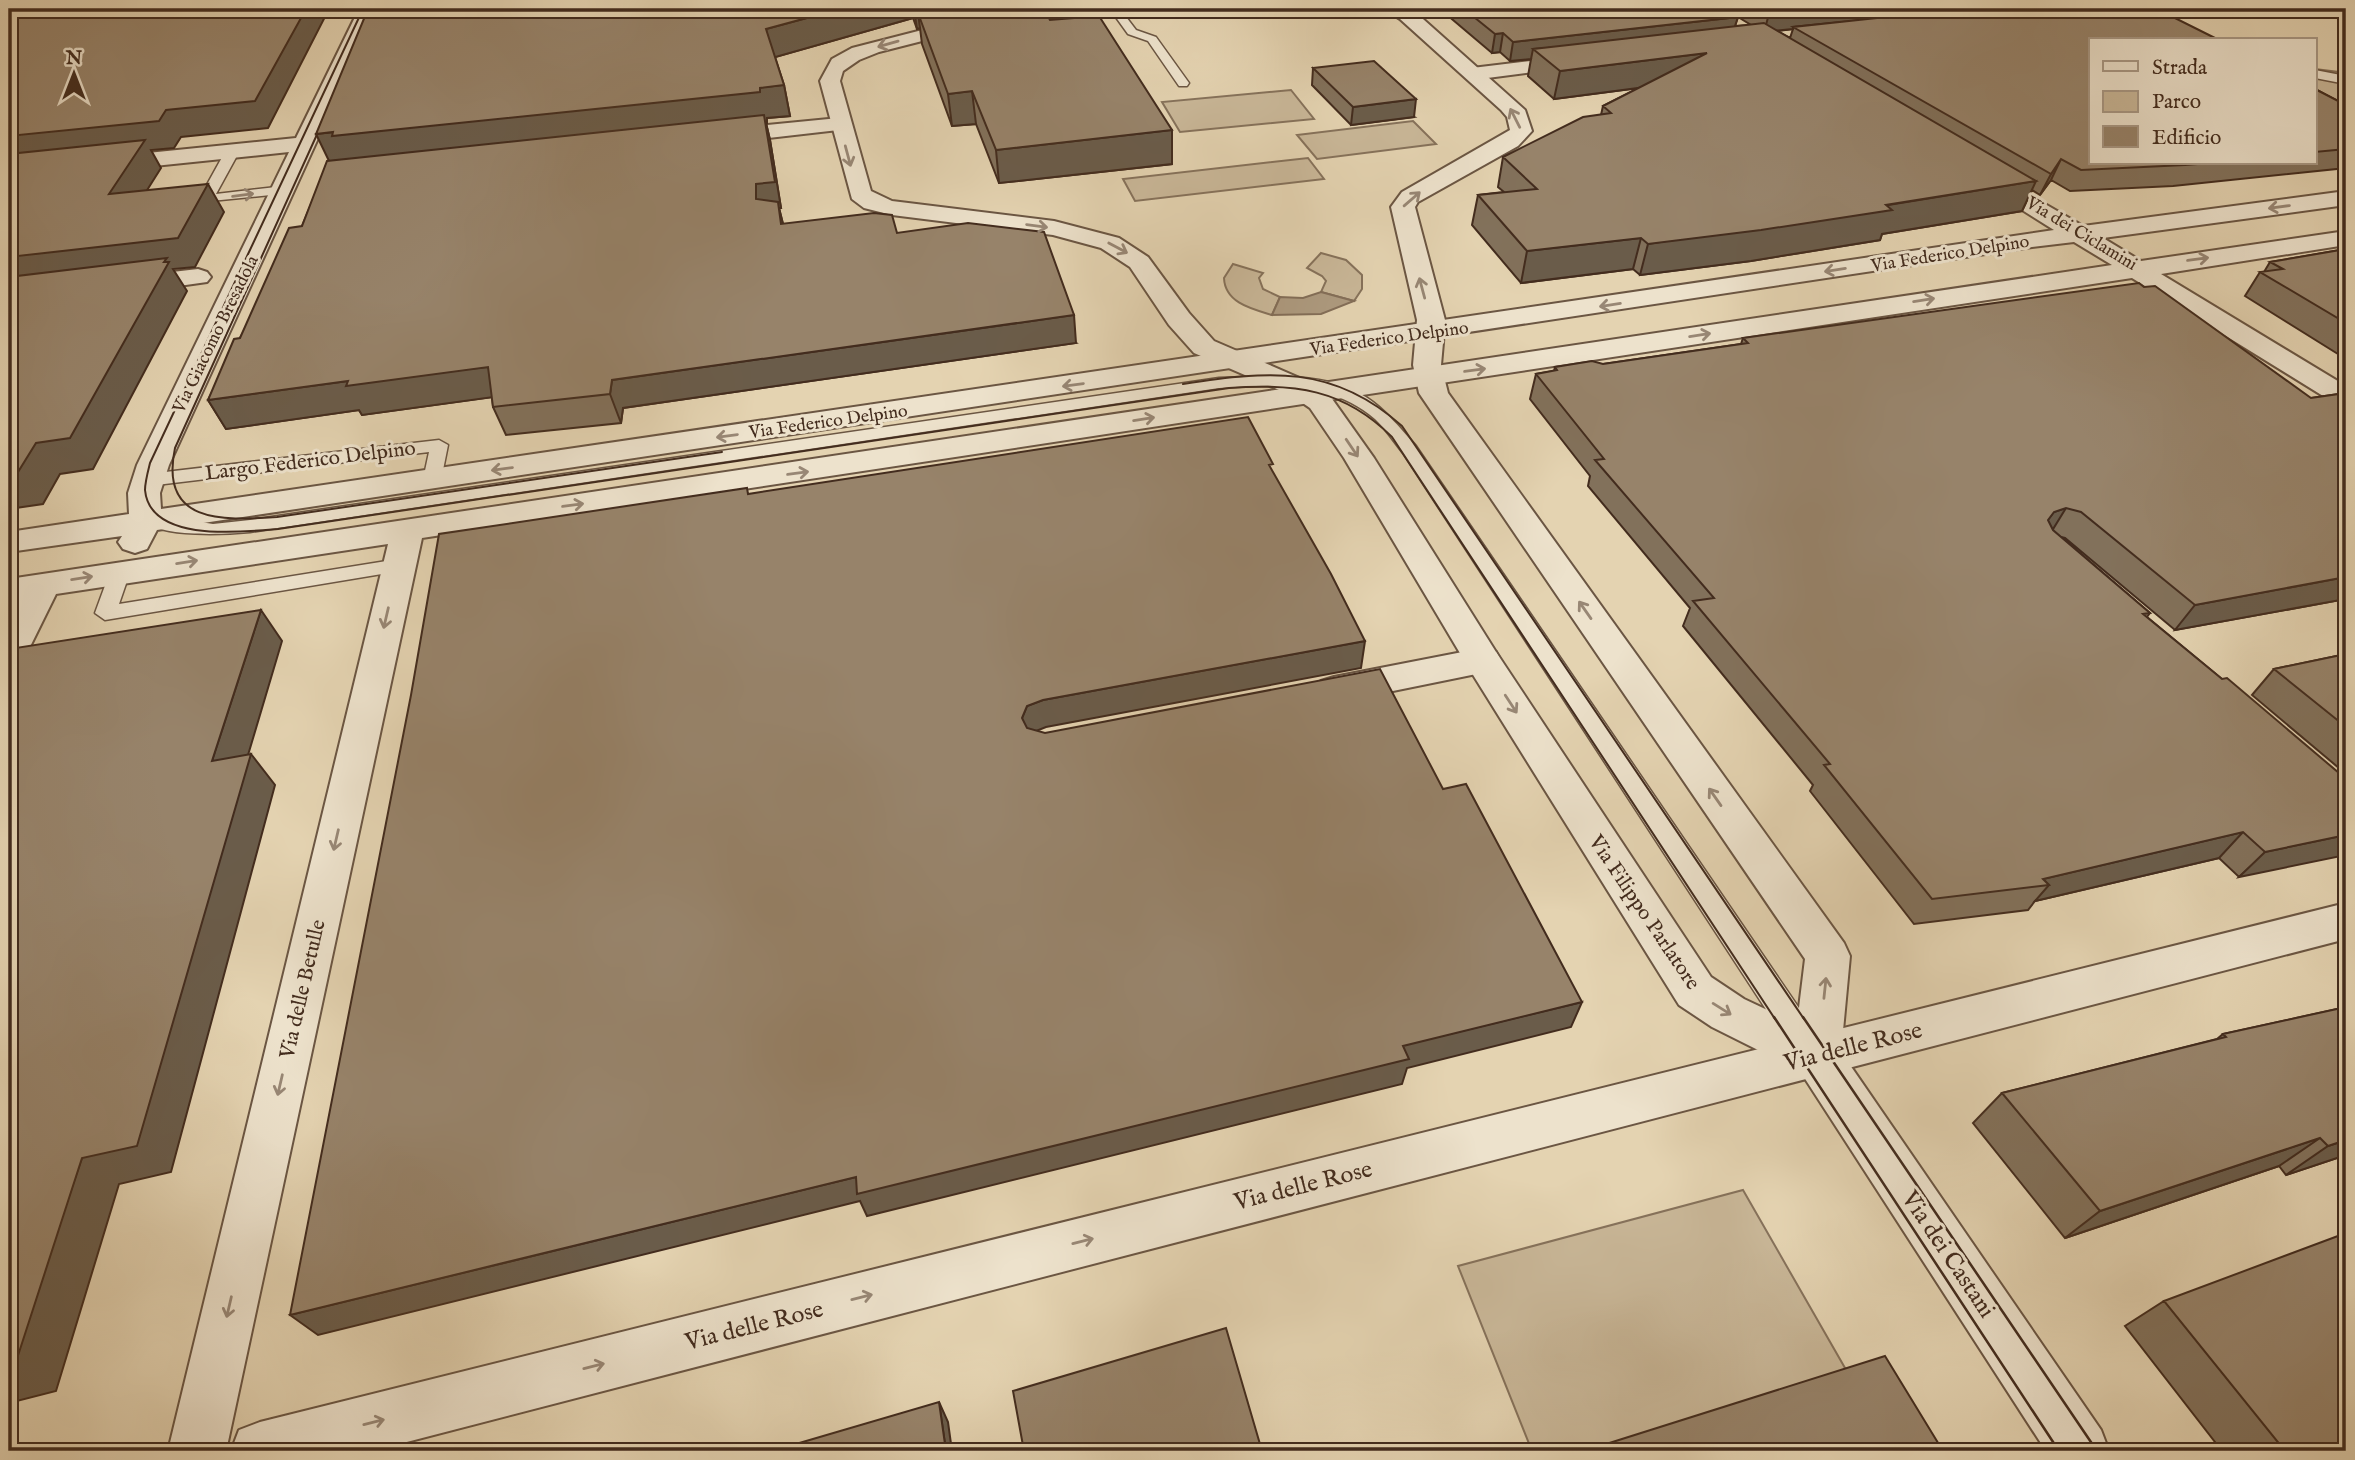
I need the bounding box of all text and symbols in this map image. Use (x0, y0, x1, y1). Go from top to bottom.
north arrow (38, 38, 108, 108)
one-way arrow (877, 38, 899, 51)
legend (2089, 38, 2316, 164)
text: N (65, 47, 83, 71)
text: Strada (2152, 55, 2208, 82)
text: Parco (2152, 89, 2201, 116)
one-way arrow (1508, 109, 1522, 129)
text: Edificio (2152, 125, 2221, 152)
one-way arrow (842, 144, 855, 167)
one-way arrow (232, 188, 254, 201)
one-way arrow (1403, 191, 1421, 207)
street label: Via dei Ciclamini (2020, 191, 2141, 277)
one-way arrow (2268, 201, 2290, 214)
one-way arrow (1025, 220, 1048, 233)
street label: Via Federico Delpino (1869, 231, 2031, 279)
one-way arrow (1107, 242, 1128, 255)
street label: Via Giacomo Bresadola (168, 252, 265, 418)
one-way arrow (2186, 252, 2209, 265)
one-way arrow (1824, 264, 1847, 277)
one-way arrow (1415, 277, 1428, 299)
one-way arrow (1912, 293, 1935, 306)
one-way arrow (1599, 298, 1622, 311)
street label: Via Federico Delpino (1307, 317, 1470, 362)
one-way arrow (1688, 328, 1710, 341)
one-way arrow (1463, 363, 1486, 376)
one-way arrow (1063, 379, 1085, 392)
street label: Via Federico Delpino (746, 400, 909, 445)
one-way arrow (1132, 413, 1155, 426)
one-way arrow (716, 430, 739, 443)
street label: Largo Federico Delpino (203, 435, 417, 488)
one-way arrow (1345, 438, 1359, 457)
one-way arrow (491, 463, 514, 476)
one-way arrow (786, 466, 809, 479)
one-way arrow (561, 498, 584, 511)
one-way arrow (175, 555, 198, 568)
one-way arrow (70, 571, 93, 584)
one-way arrow (1578, 601, 1592, 620)
one-way arrow (379, 606, 392, 629)
one-way arrow (1503, 694, 1518, 713)
one-way arrow (1708, 788, 1722, 807)
one-way arrow (328, 828, 342, 851)
street label: Via Filippo Parlatore (1581, 829, 1706, 996)
street label: Via delle Betulle (274, 917, 333, 1063)
one-way arrow (1819, 978, 1832, 1000)
one-way arrow (1712, 1003, 1732, 1017)
street label: Via delle Rose (1780, 1015, 1926, 1080)
one-way arrow (272, 1073, 286, 1096)
street label: Via delle Rose (1230, 1154, 1376, 1219)
street label: Via dei Castani (1893, 1184, 2002, 1324)
one-way arrow (1071, 1234, 1094, 1247)
one-way arrow (851, 1290, 873, 1303)
street label: Via delle Rose (681, 1294, 827, 1359)
one-way arrow (222, 1295, 236, 1318)
one-way arrow (582, 1359, 605, 1372)
one-way arrow (362, 1415, 385, 1428)

